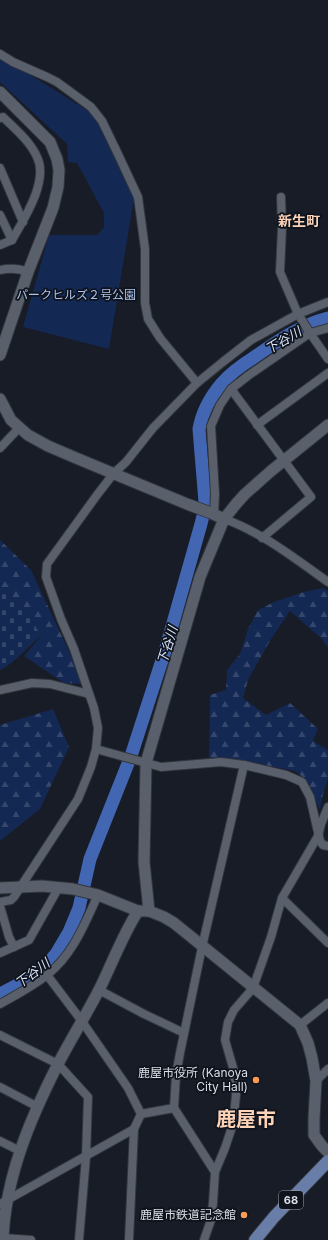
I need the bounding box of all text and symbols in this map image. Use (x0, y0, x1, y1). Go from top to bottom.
district label: 新生町 (278, 212, 320, 229)
park label: パークヒルズ２号公園 (16, 287, 136, 302)
water label: 下谷川 (262, 322, 306, 357)
water label: 下谷川 (154, 622, 181, 666)
water label: 下谷川 (12, 954, 54, 991)
place label: 鹿屋市役所 (Kanoya City Hall) (138, 1065, 248, 1094)
marker: 鹿屋市役所 (Kanoya City Hall) (251, 1075, 261, 1085)
district label: 鹿屋市 (216, 1107, 276, 1131)
road number: 68 (279, 1191, 303, 1209)
place label: 鹿屋市鉄道記念館 (140, 1207, 236, 1222)
marker: 鹿屋市鉄道記念館 (239, 1210, 249, 1220)

